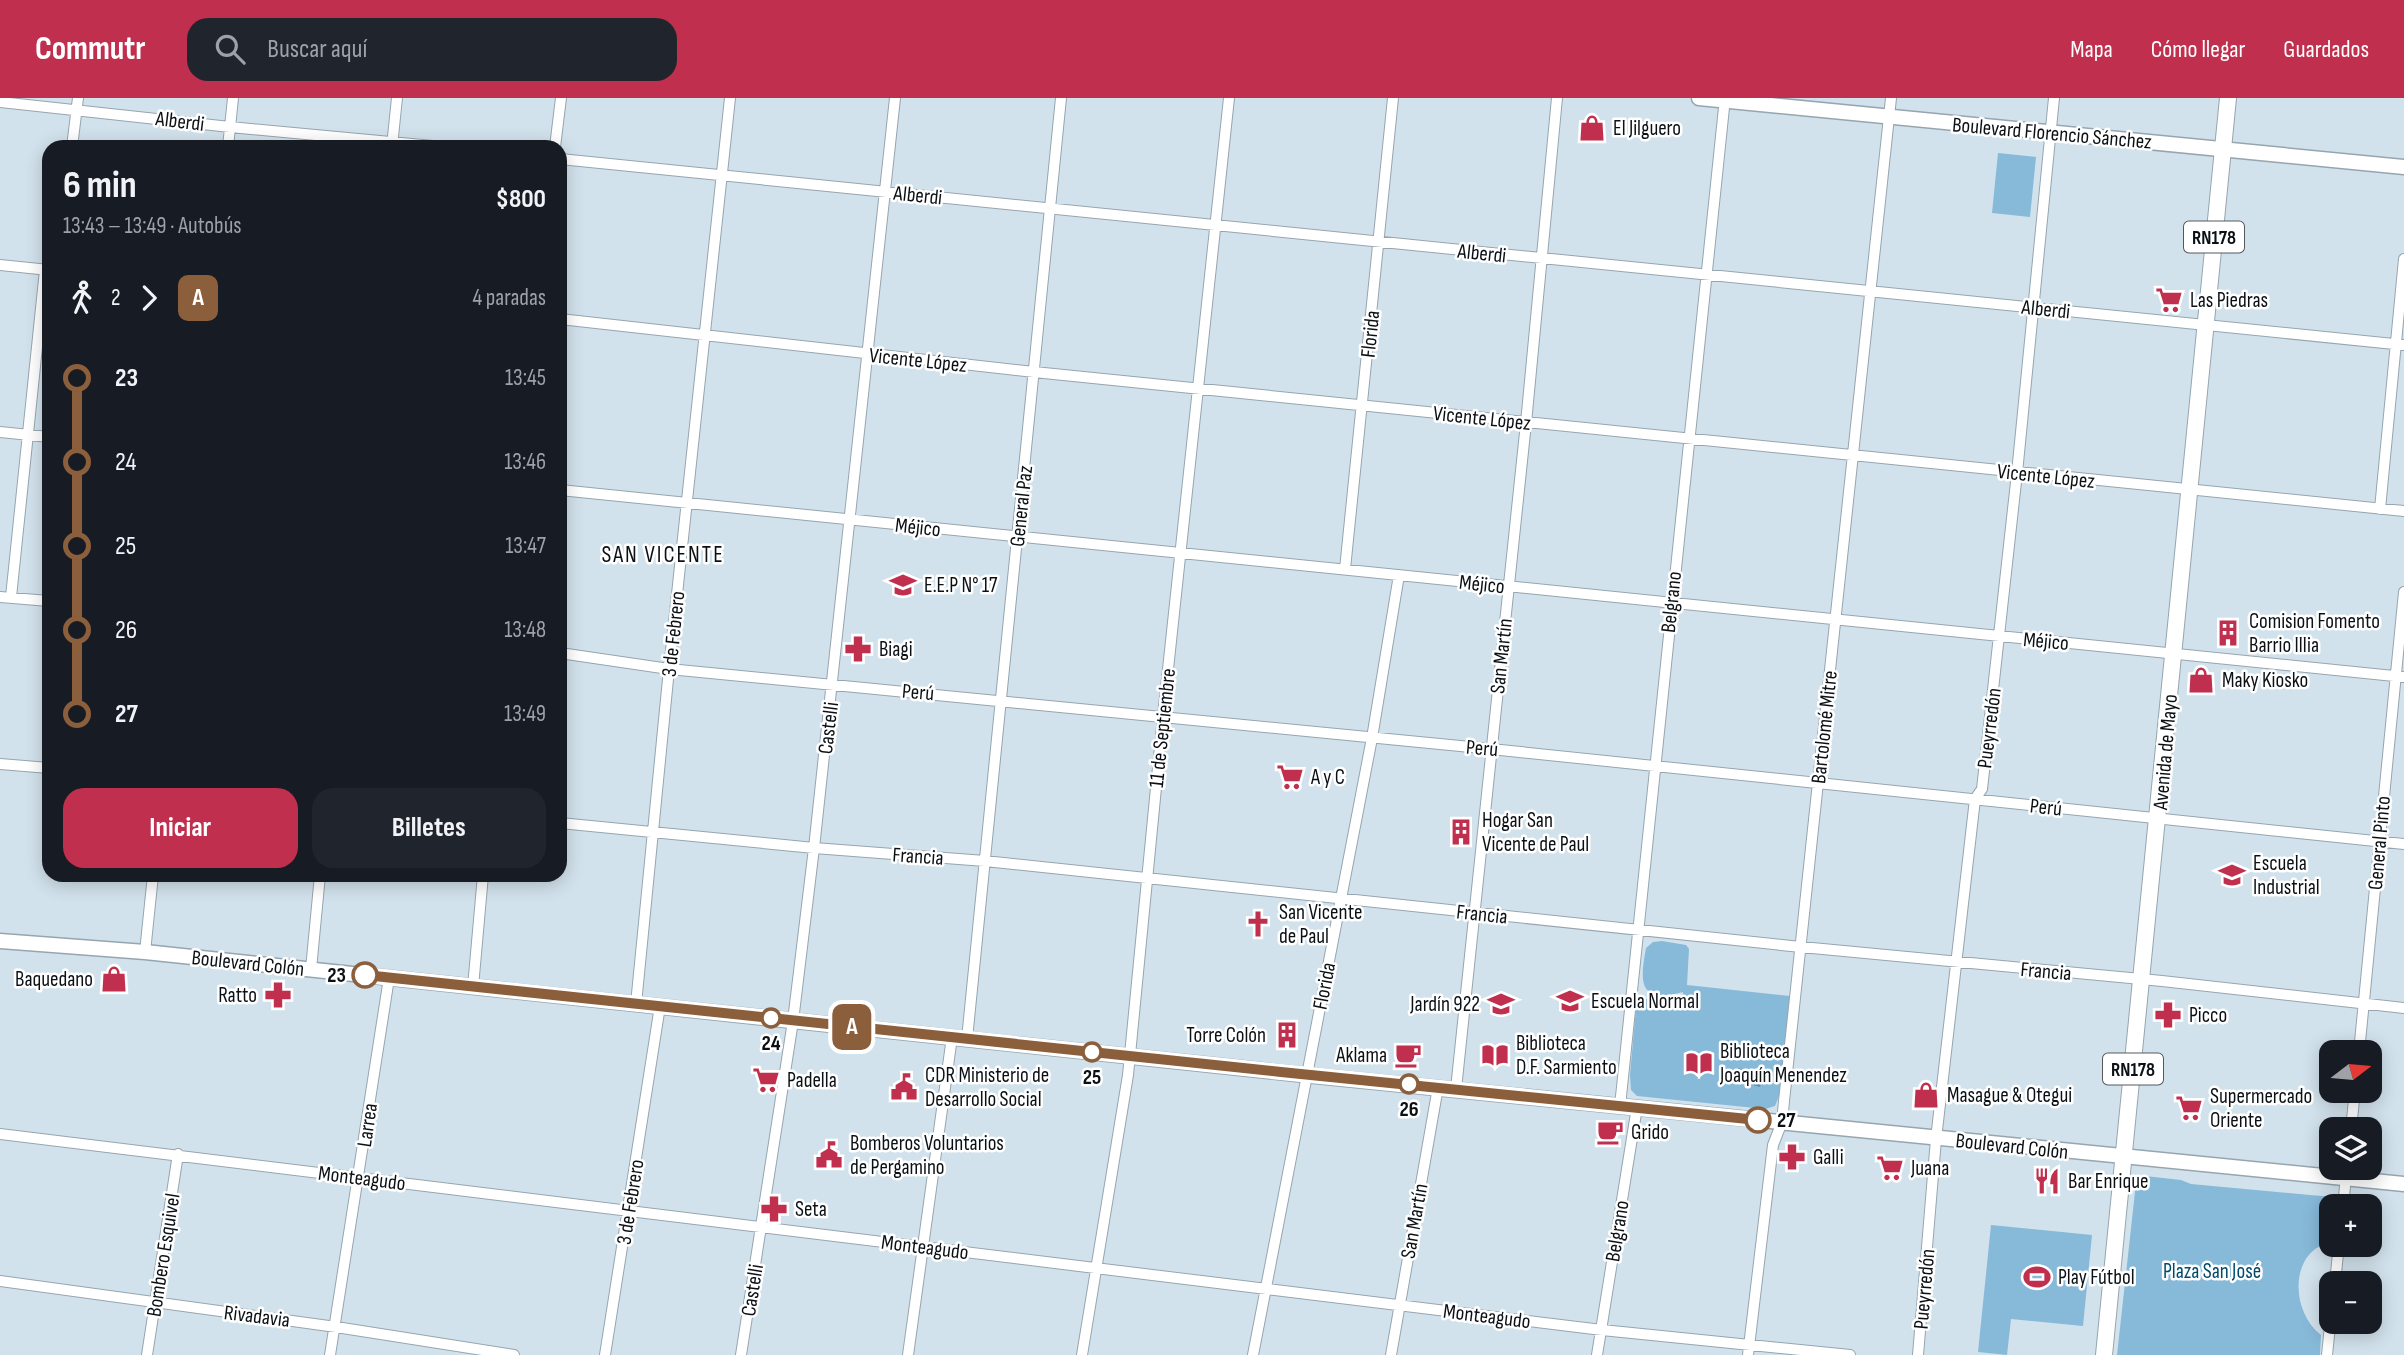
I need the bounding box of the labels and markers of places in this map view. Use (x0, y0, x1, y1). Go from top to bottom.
shop icon: El Jilguero (1577, 113, 1607, 143)
place label: El Jilguero (1613, 116, 1681, 141)
supermarket icon: Las Piedras (2154, 285, 2184, 315)
place label: Las Piedras (2190, 288, 2268, 313)
school or university icon: E.E.P N° 17 (888, 570, 918, 600)
place label: E.E.P N° 17 (924, 573, 998, 598)
place label: Comision Fomento Barrio Illia (2249, 609, 2380, 658)
building icon: Comision Fomento Barrio Illia (2213, 618, 2243, 648)
pharmacy icon: Biagi (843, 634, 873, 664)
place label: Biagi (879, 637, 913, 662)
shop icon: Maky Kiosko (2186, 665, 2216, 695)
place label: Maky Kiosko (2222, 668, 2308, 693)
supermarket icon: A y C (1275, 762, 1305, 792)
place label: A y C (1310, 765, 1345, 790)
place label: Hogar San Vicente de Paul (1482, 808, 1589, 857)
building icon: Hogar San Vicente de Paul (1446, 817, 1476, 847)
place label: Escuela Industrial (2253, 851, 2320, 900)
school or university icon: Escuela Industrial (2217, 860, 2247, 890)
place label: San Vicente de Paul (1279, 900, 1362, 949)
church icon: San Vicente de Paul (1243, 909, 1273, 939)
marker: 23 (352, 962, 378, 988)
place label: 23 (327, 963, 346, 988)
shop icon: Baquedano (99, 964, 129, 994)
place label: Baquedano (15, 967, 93, 992)
pharmacy icon: Ratto (263, 980, 293, 1010)
place label: Ratto (218, 983, 257, 1008)
school or university icon: Escuela Normal (1555, 986, 1585, 1016)
school or university icon: Jardín 922 (1486, 989, 1516, 1019)
place label: Escuela Normal (1591, 989, 1699, 1014)
place label: Jardín 922 (1409, 992, 1480, 1017)
pharmacy icon: Picco (2153, 1000, 2183, 1030)
place label: Picco (2189, 1003, 2227, 1028)
marker: 24 (761, 1008, 781, 1028)
building icon: Torre Colón (1272, 1020, 1302, 1050)
place label: Torre Colón (1186, 1023, 1266, 1048)
place label: 24 (762, 1031, 781, 1056)
place label: Biblioteca D.F. Sarmiento (1516, 1031, 1617, 1080)
place label: Biblioteca Joaquín Menendez (1719, 1039, 1847, 1088)
cafe icon: Aklama (1393, 1040, 1423, 1070)
library icon: Biblioteca D.F. Sarmiento (1480, 1040, 1510, 1070)
marker: 25 (1082, 1042, 1102, 1062)
place label: Aklama (1335, 1043, 1387, 1068)
library icon: Biblioteca Joaquín Menendez (1684, 1048, 1714, 1078)
place label: CDR Ministerio de Desarrollo Social (925, 1063, 1049, 1112)
supermarket icon: Padella (751, 1065, 781, 1095)
place label: 25 (1083, 1065, 1101, 1090)
place label: Padella (787, 1068, 837, 1093)
public building icon: CDR Ministerio de Desarrollo Social (889, 1072, 919, 1102)
marker: 26 (1399, 1074, 1419, 1094)
shop icon: Masague & Otegui (1911, 1080, 1941, 1110)
place label: Masague & Otegui (1947, 1083, 2072, 1108)
place label: Supermercado Oriente (2210, 1084, 2312, 1133)
supermarket icon: Supermercado Oriente (2174, 1093, 2204, 1123)
place label: 26 (1399, 1097, 1419, 1122)
marker: 27 (1745, 1107, 1771, 1133)
place label: 27 (1777, 1108, 1796, 1133)
cafe icon: Grido (1595, 1117, 1625, 1147)
place label: Grido (1631, 1120, 1669, 1145)
place label: Bomberos Voluntarios de Pergamino (850, 1131, 1004, 1180)
public building icon: Bomberos Voluntarios de Pergamino (814, 1140, 844, 1170)
pharmacy icon: Galli (1777, 1142, 1807, 1172)
place label: Galli (1813, 1145, 1844, 1170)
supermarket icon: Juana (1875, 1153, 1905, 1183)
place label: Juana (1910, 1156, 1949, 1181)
restaurant icon: Bar Enrique (2032, 1166, 2062, 1196)
place label: Bar Enrique (2068, 1169, 2148, 1194)
pharmacy icon: Seta (759, 1194, 789, 1224)
place label: Seta (795, 1197, 827, 1222)
sports icon: Play Fútbol (2022, 1262, 2052, 1292)
place label: Play Fútbol (2058, 1265, 2135, 1290)

